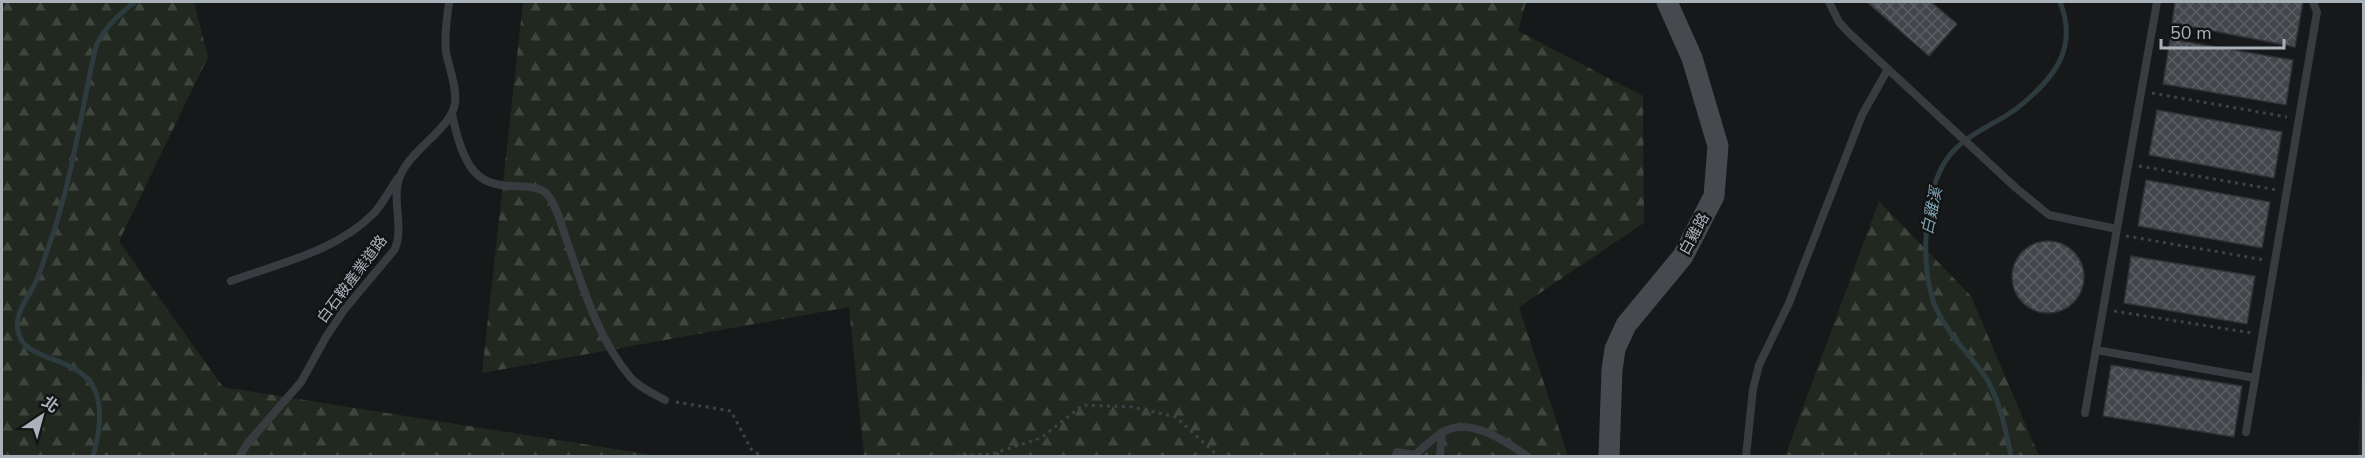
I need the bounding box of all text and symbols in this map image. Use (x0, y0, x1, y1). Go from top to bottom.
scale bar (2161, 12, 2284, 50)
text: 50 m (2170, 21, 2212, 45)
water label: 白雞溪 (1916, 183, 1948, 237)
street label: 白雞路 (1674, 209, 1714, 259)
street label: 白石鞍產業道路 (312, 231, 392, 327)
north arrow (12, 386, 72, 446)
text: 北 (37, 391, 63, 418)

